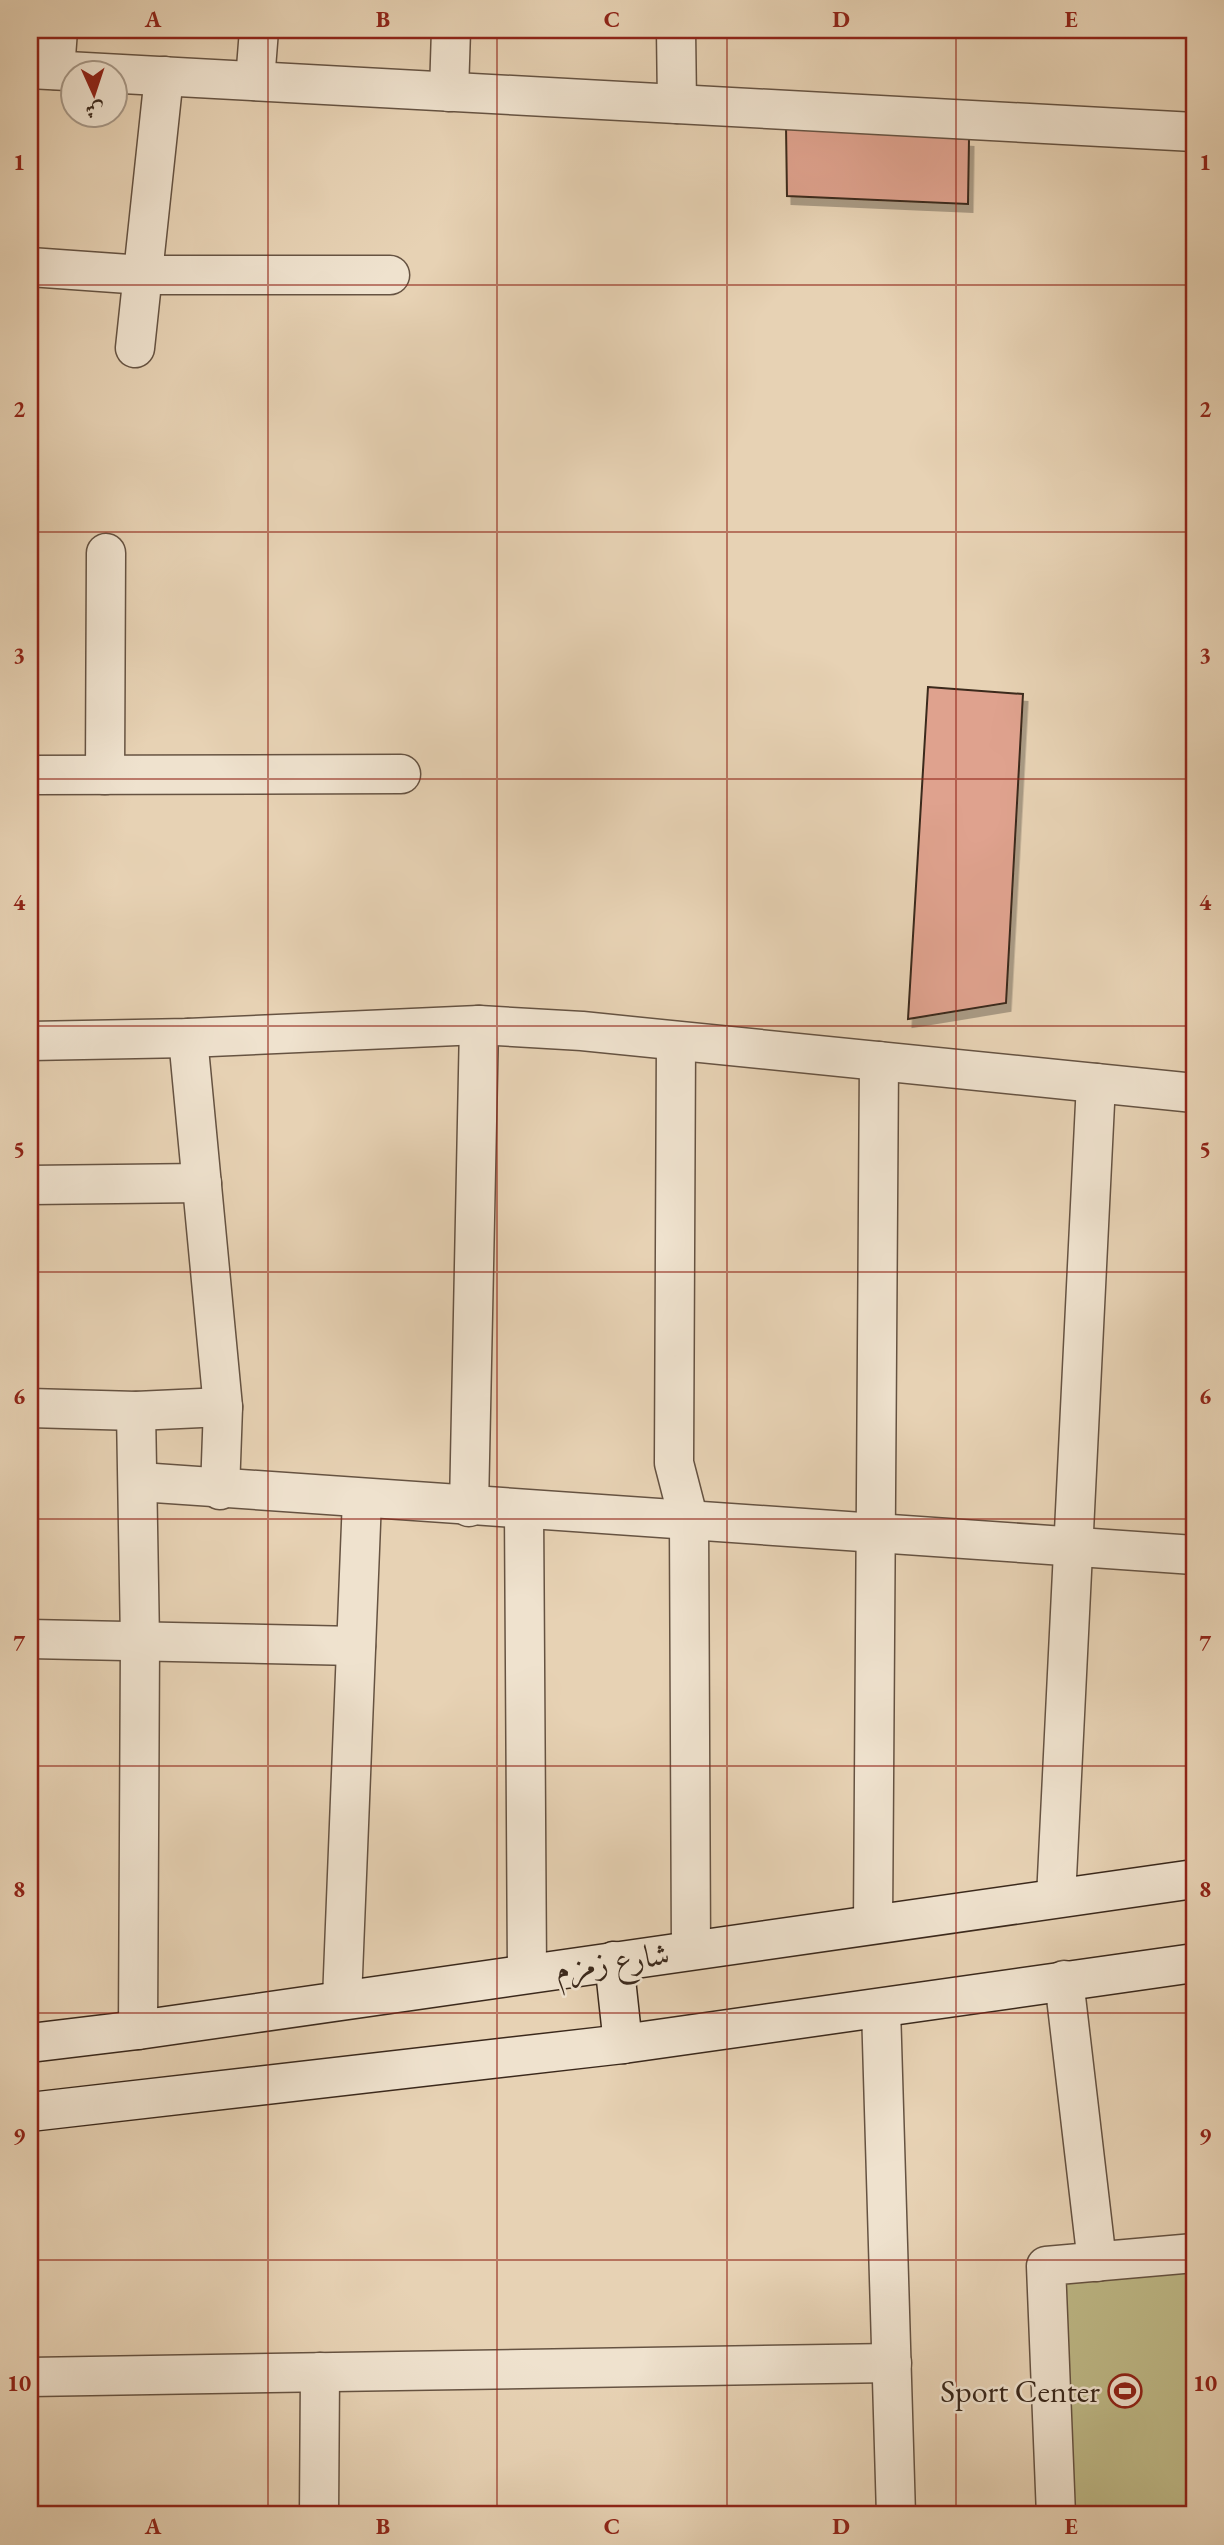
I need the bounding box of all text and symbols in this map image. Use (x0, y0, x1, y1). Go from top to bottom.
text: A (144, 4, 162, 34)
text: B (376, 4, 390, 34)
text: C (604, 4, 620, 34)
text: D (832, 4, 850, 34)
text: E (1064, 4, 1078, 34)
north arrow (60, 60, 130, 130)
text: ش (85, 98, 105, 123)
text: 1 (13, 147, 25, 177)
text: 1 (1199, 147, 1211, 177)
text: 2 (13, 394, 25, 424)
text: 2 (1199, 394, 1211, 424)
text: 3 (13, 640, 25, 670)
text: 3 (1199, 640, 1211, 670)
text: 4 (13, 887, 26, 917)
text: 4 (1199, 887, 1212, 917)
text: 5 (13, 1134, 25, 1164)
text: 5 (1199, 1134, 1211, 1164)
text: 6 (13, 1381, 25, 1411)
text: 6 (1199, 1381, 1211, 1411)
text: 7 (13, 1628, 26, 1658)
text: 7 (1199, 1628, 1212, 1658)
text: 8 (13, 1874, 25, 1904)
text: 8 (1199, 1874, 1211, 1904)
street label: شارع زمزم (552, 1932, 673, 1997)
text: 9 (13, 2121, 25, 2151)
text: 9 (1199, 2121, 1211, 2151)
text: 10 (7, 2368, 31, 2398)
text: 10 (1193, 2368, 1217, 2398)
place label: Sport Center (940, 2370, 1100, 2412)
sports icon: Sport Center (1106, 2372, 1144, 2410)
text: A (144, 2511, 162, 2541)
text: B (376, 2511, 390, 2541)
text: C (604, 2511, 620, 2541)
text: D (832, 2511, 850, 2541)
text: E (1064, 2511, 1078, 2541)

